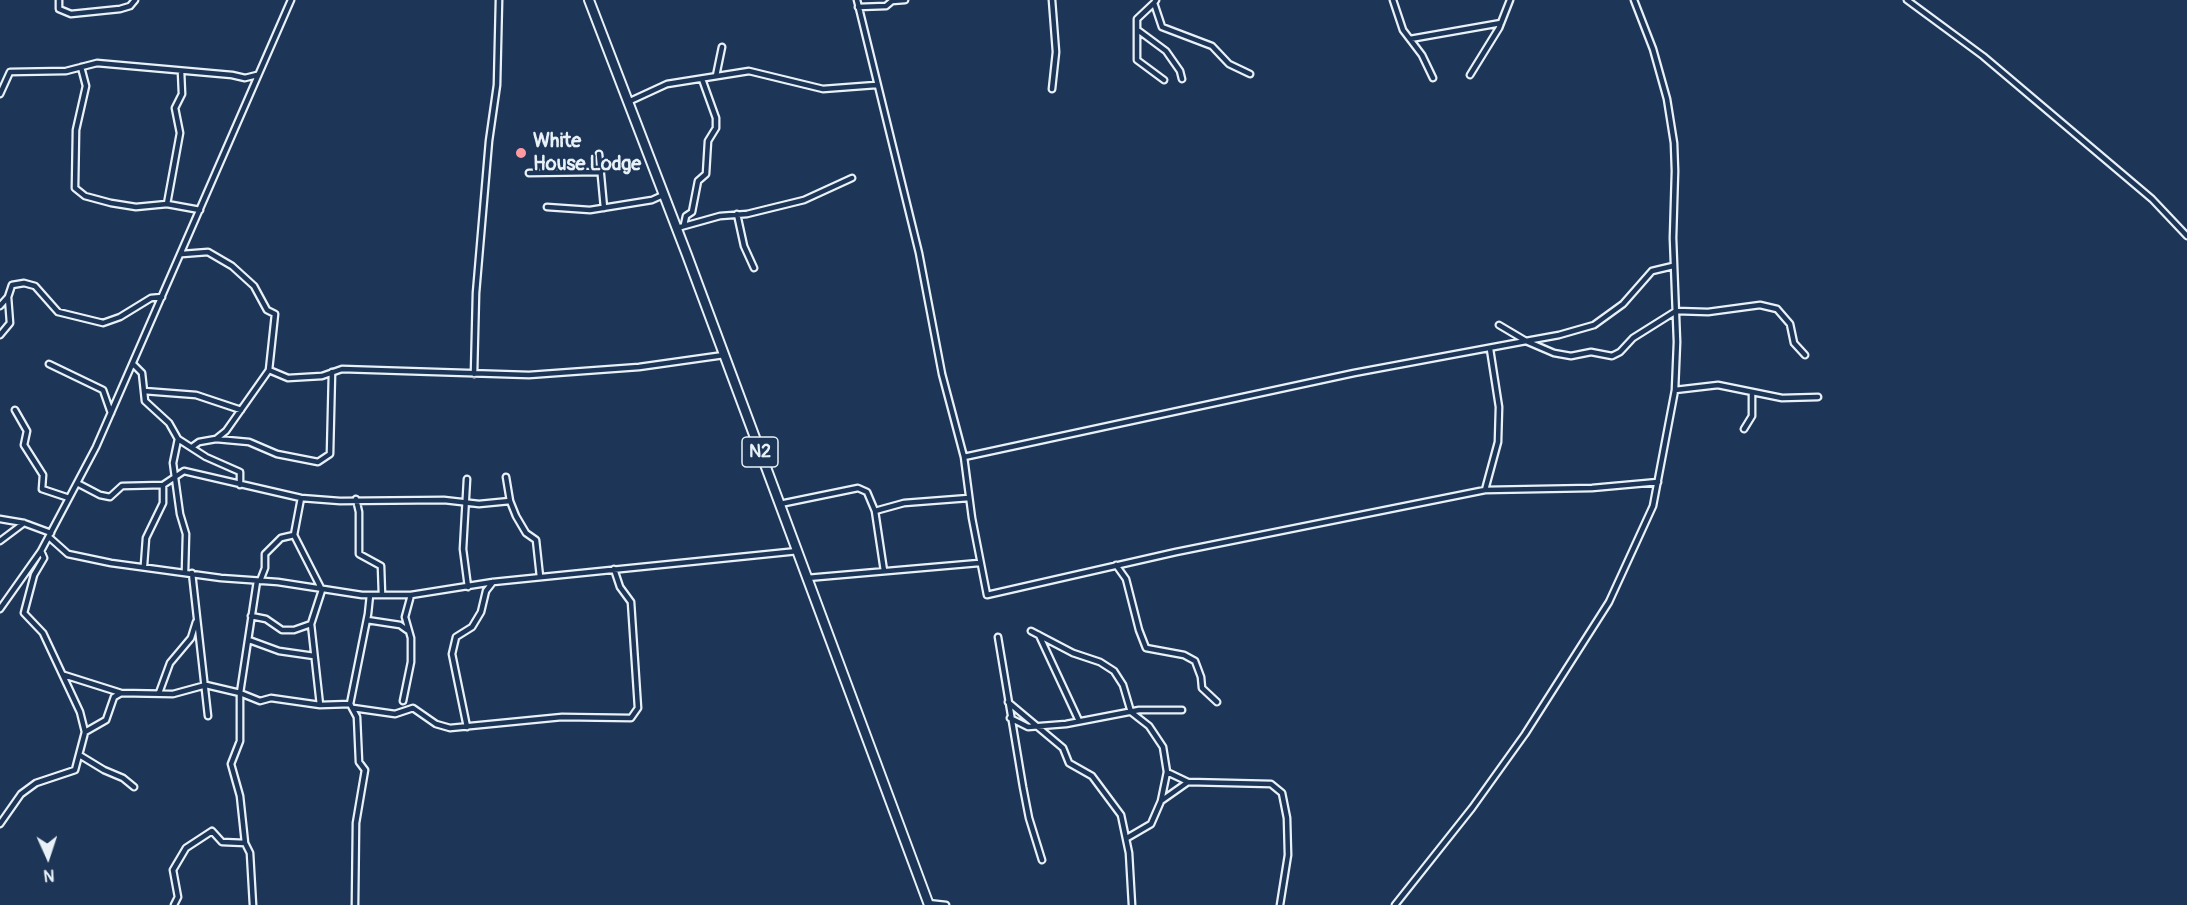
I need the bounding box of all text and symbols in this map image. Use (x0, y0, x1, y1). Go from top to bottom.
place label: White House Lodge (533, 130, 641, 177)
marker: White House Lodge (514, 146, 528, 160)
road number: N2 (742, 437, 778, 467)
north arrow (18, 827, 78, 887)
text: N (43, 865, 55, 885)

